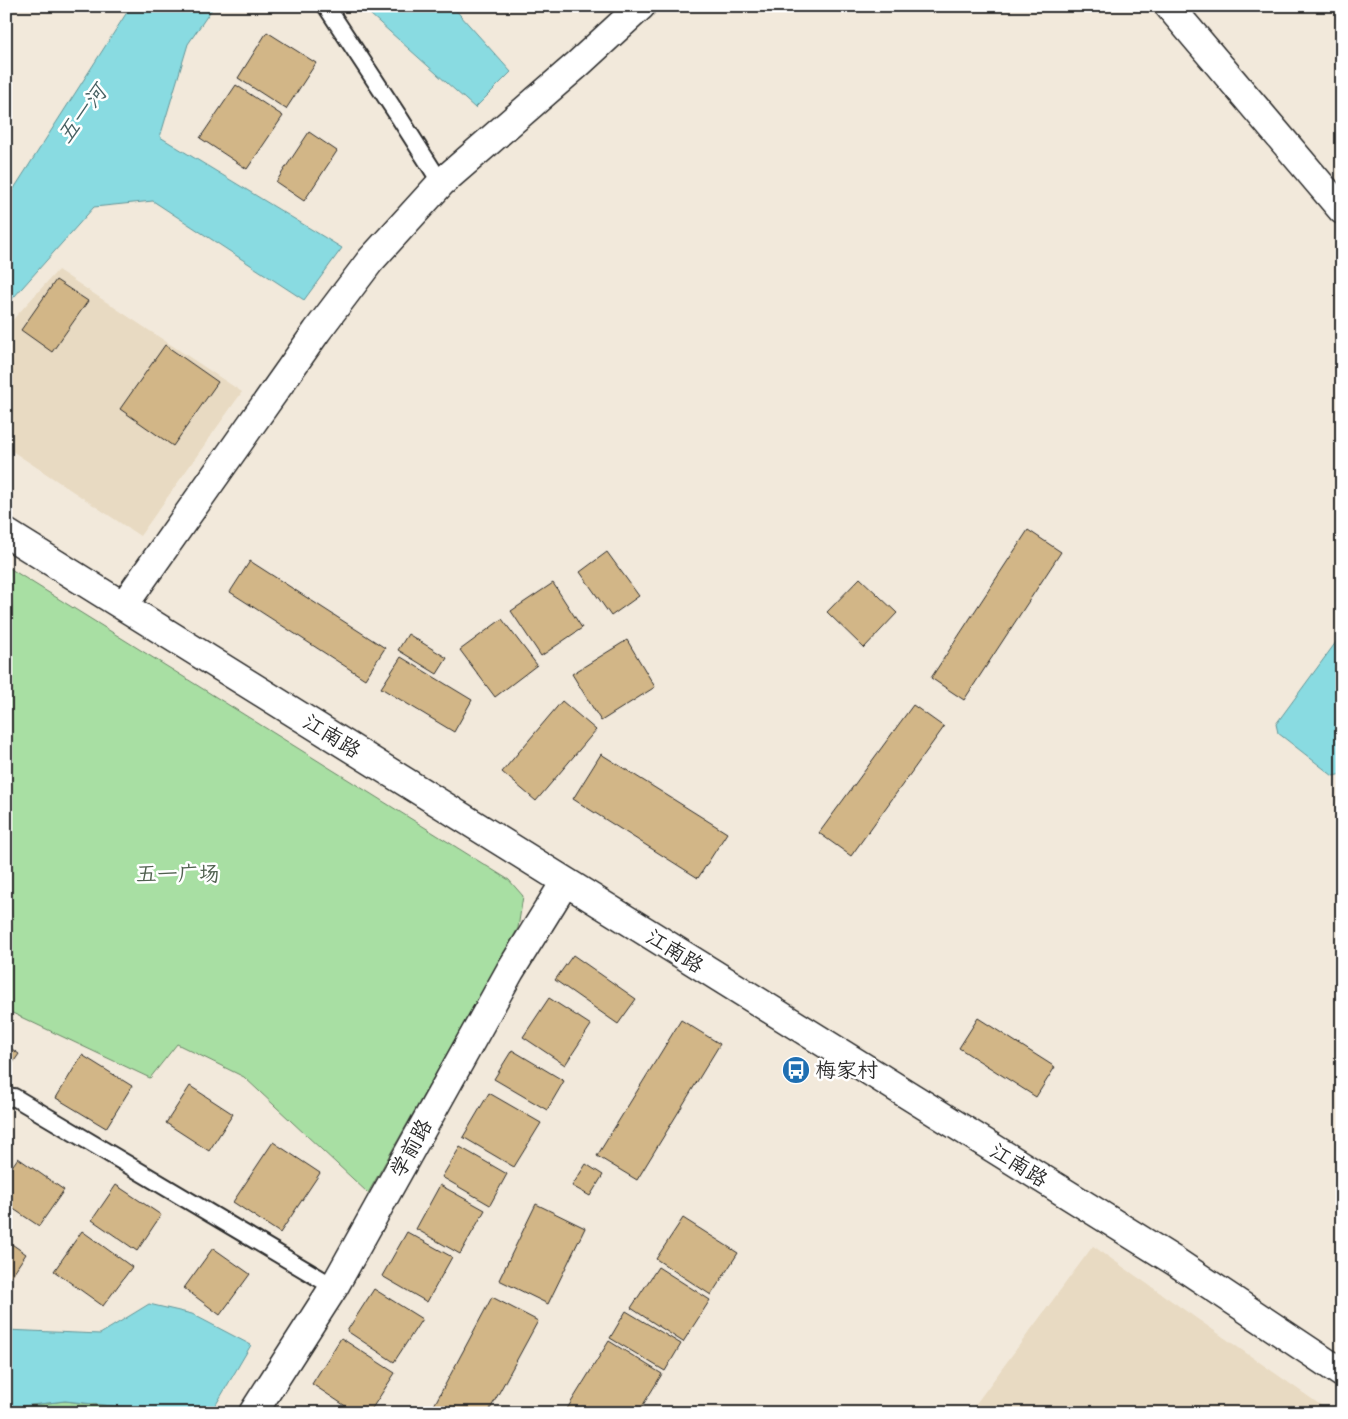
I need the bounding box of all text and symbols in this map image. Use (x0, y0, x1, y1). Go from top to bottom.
water label: 五一河 (51, 77, 115, 149)
street label: 江南路 (298, 708, 366, 764)
park label: 五一广场 (136, 861, 220, 887)
street label: 江南路 (641, 923, 709, 979)
bus stop icon: 梅家村 (781, 1055, 811, 1085)
place label: 梅家村 (815, 1057, 878, 1083)
street label: 学前路 (384, 1114, 438, 1182)
street label: 江南路 (985, 1137, 1053, 1193)

